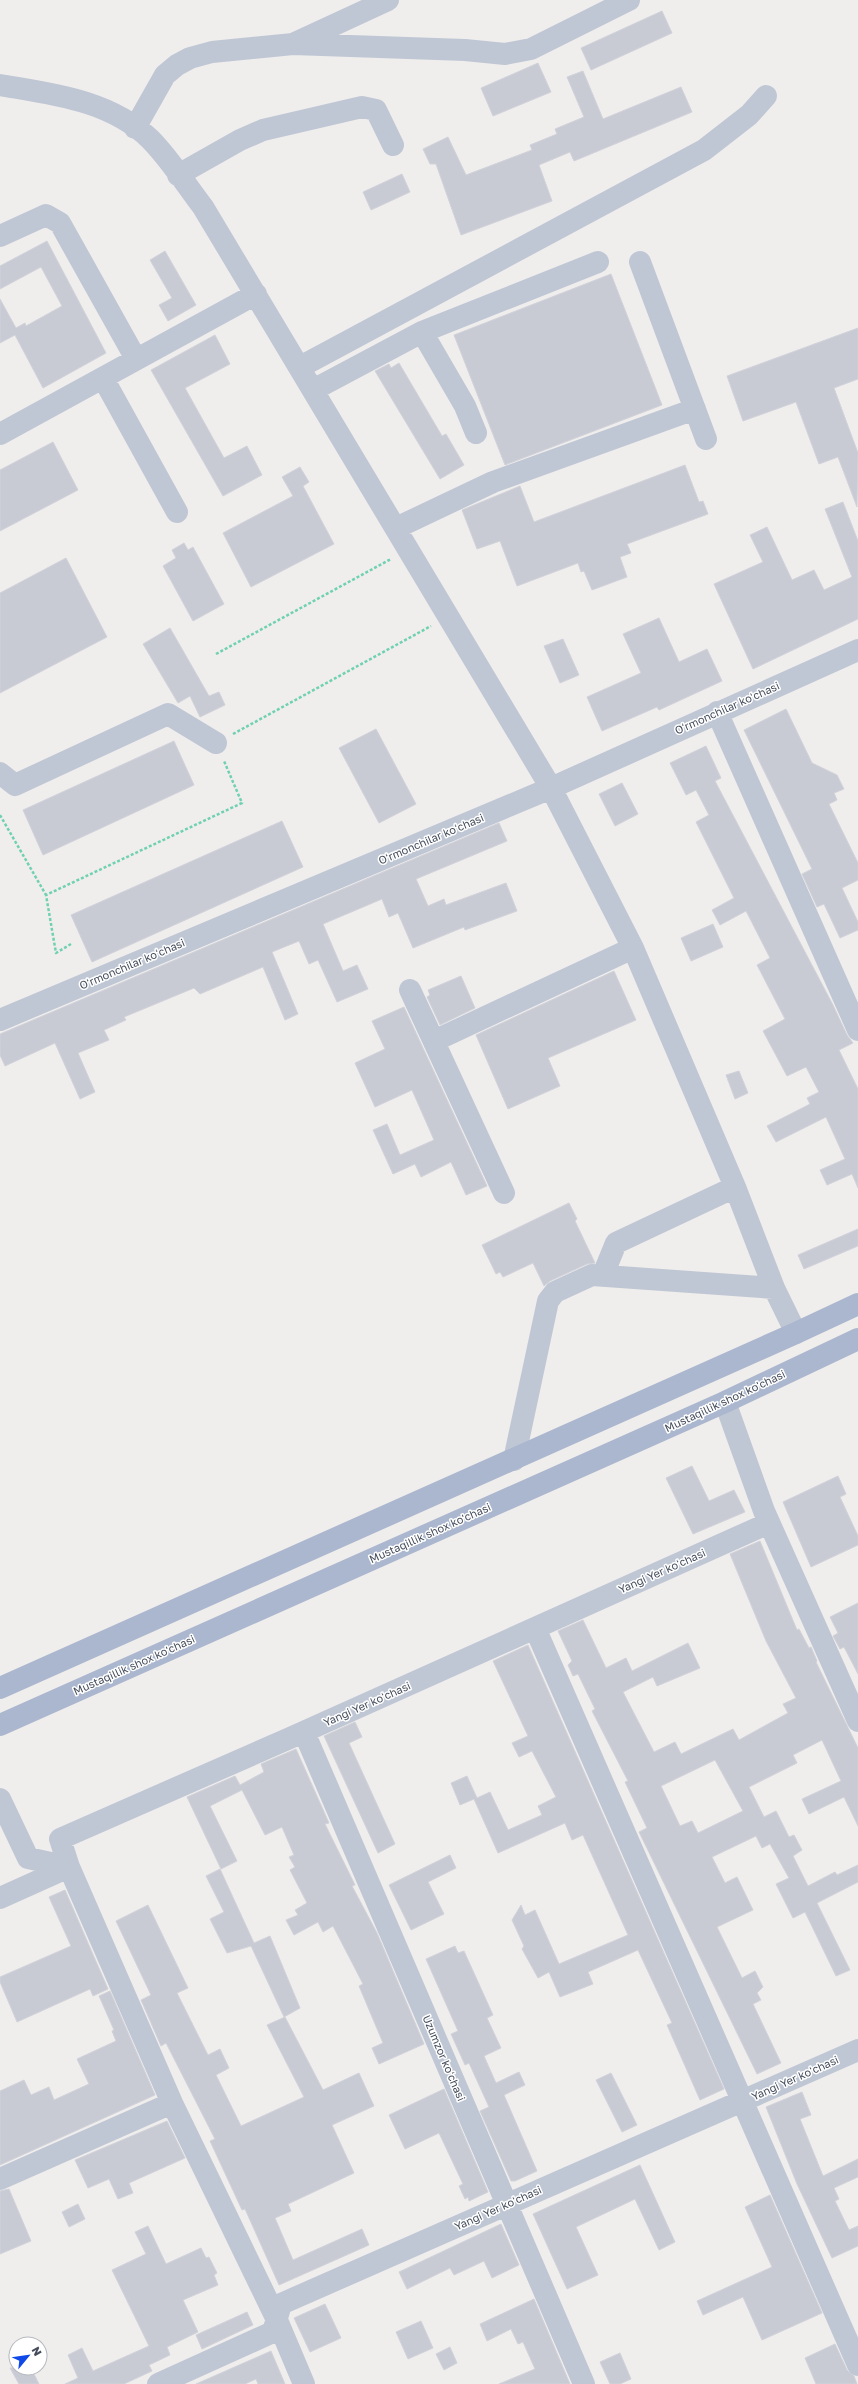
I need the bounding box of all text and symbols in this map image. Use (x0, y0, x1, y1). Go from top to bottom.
street label: Oʻrmonchilar koʻchasi (672, 679, 781, 737)
street label: Oʻrmonchilar koʻchasi (376, 810, 486, 867)
street label: Oʻrmonchilar koʻchasi (77, 935, 187, 992)
street label: Mustaqillik shox ko'chasi (662, 1367, 787, 1434)
street label: Mustaqillik shox ko'chasi (367, 1500, 493, 1565)
street label: Yangi Yer koʻchasi (616, 1545, 707, 1596)
street label: Mustaqillik shox ko'chasi (71, 1632, 197, 1697)
street label: Yangi Yer koʻchasi (321, 1678, 412, 1729)
street label: Uzumzor koʻchasi (420, 2013, 468, 2103)
street label: Yangi Yer koʻchasi (749, 2052, 840, 2103)
street label: Yangi Yer koʻchasi (452, 2182, 543, 2233)
north arrow (8, 2336, 48, 2376)
text: N (29, 2344, 45, 2358)

